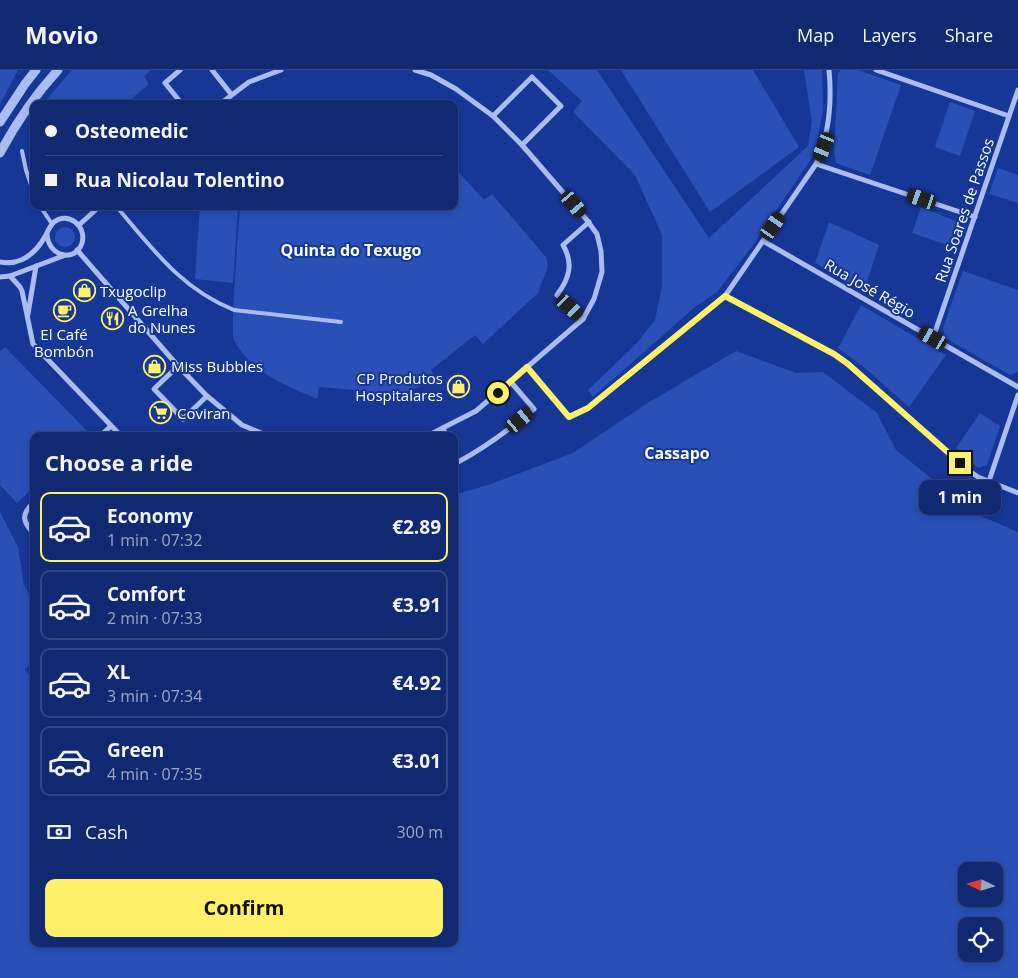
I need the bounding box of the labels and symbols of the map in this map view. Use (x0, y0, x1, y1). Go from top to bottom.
car (811, 130, 836, 164)
street label: Rua Soares de Passos (930, 135, 998, 285)
car (905, 187, 938, 211)
car (558, 188, 589, 220)
car (758, 209, 787, 243)
district label: Quinta do Texugo (280, 239, 422, 261)
street label: Rua José Régio (821, 254, 919, 322)
shop icon: Txugoclip (72, 279, 96, 303)
place label: Txugoclip (100, 281, 166, 301)
car (553, 291, 586, 323)
cafe icon: El Café Bombón (52, 299, 76, 323)
place label: A Grelha do Nunes (128, 300, 195, 337)
restaurant icon: A Grelha do Nunes (100, 307, 124, 331)
place label: El Café Bombón (34, 324, 94, 361)
car (916, 324, 949, 352)
shop icon: Miss Bubbles (143, 354, 167, 378)
place label: Miss Bubbles (171, 356, 263, 376)
place label: CP Produtos Hospitalares (355, 368, 443, 405)
shop icon: CP Produtos Hospitalares (447, 375, 471, 399)
route start (487, 382, 509, 404)
supermarket icon: Coviran (149, 401, 173, 425)
place label: Coviran (177, 403, 230, 423)
car (503, 405, 536, 435)
district label: Cassapo (644, 442, 710, 464)
route end (949, 452, 971, 474)
callout: 1 min (919, 480, 1001, 516)
north arrow (958, 862, 1002, 908)

